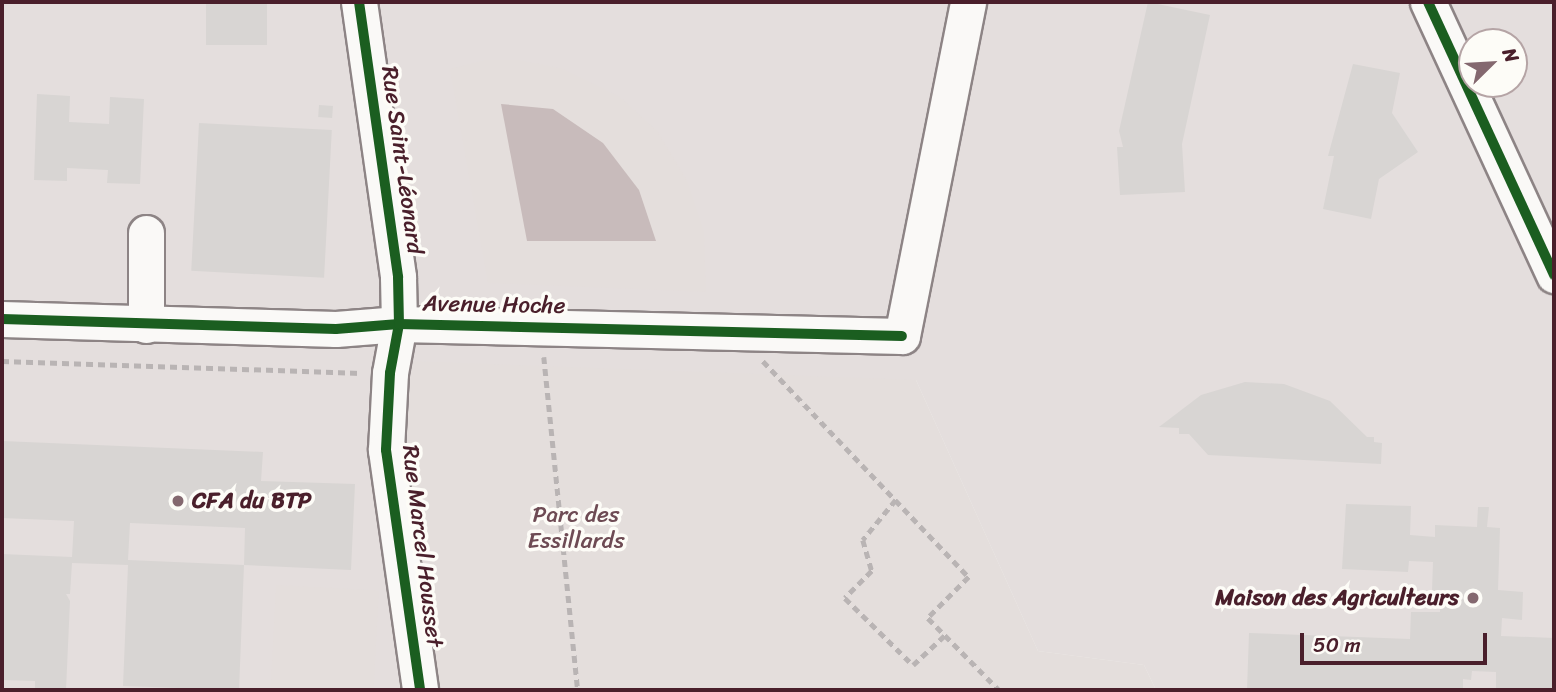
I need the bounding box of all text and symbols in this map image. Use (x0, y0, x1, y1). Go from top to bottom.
north arrow (1458, 28, 1528, 98)
text: N (1493, 42, 1529, 68)
street label: Rue Saint-Léonard (375, 65, 429, 255)
street label: Avenue Hoche (422, 290, 566, 320)
street label: Rue Marcel Housset (396, 444, 448, 648)
place label: CFA du BTP (192, 487, 310, 515)
marker: CFA du BTP (170, 493, 186, 509)
park label: Parc des Essillards (527, 501, 625, 555)
place label: Maison des Agriculteurs (1215, 584, 1459, 612)
marker: Maison des Agriculteurs (1465, 590, 1481, 606)
scale bar (1304, 618, 1491, 662)
text: 50 m (1313, 626, 1361, 664)

